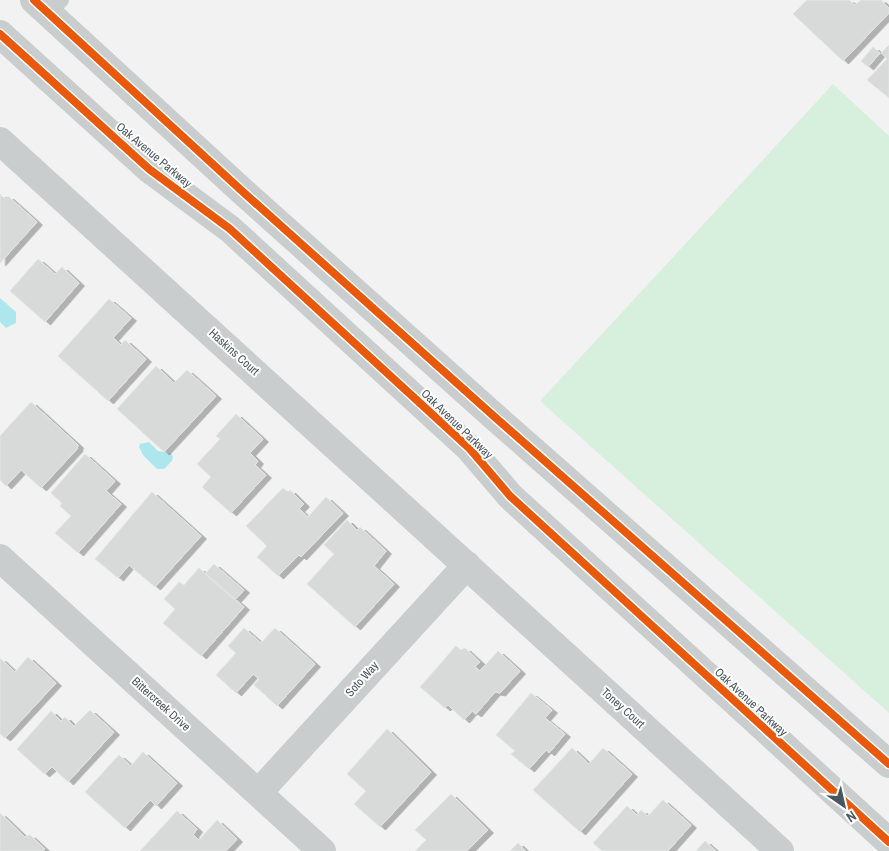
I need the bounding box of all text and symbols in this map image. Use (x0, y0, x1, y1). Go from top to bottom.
street label: Oak Avenue Parkway (113, 119, 195, 191)
street label: Haskins Court (205, 325, 263, 379)
street label: Oak Avenue Parkway (418, 386, 496, 462)
street label: Soto Way (342, 658, 382, 700)
street label: Oak Avenue Parkway (711, 664, 791, 740)
street label: Bittercreek Drive (128, 673, 194, 735)
street label: Toney Court (598, 684, 648, 732)
north arrow (819, 781, 869, 831)
text: N (843, 807, 860, 827)

